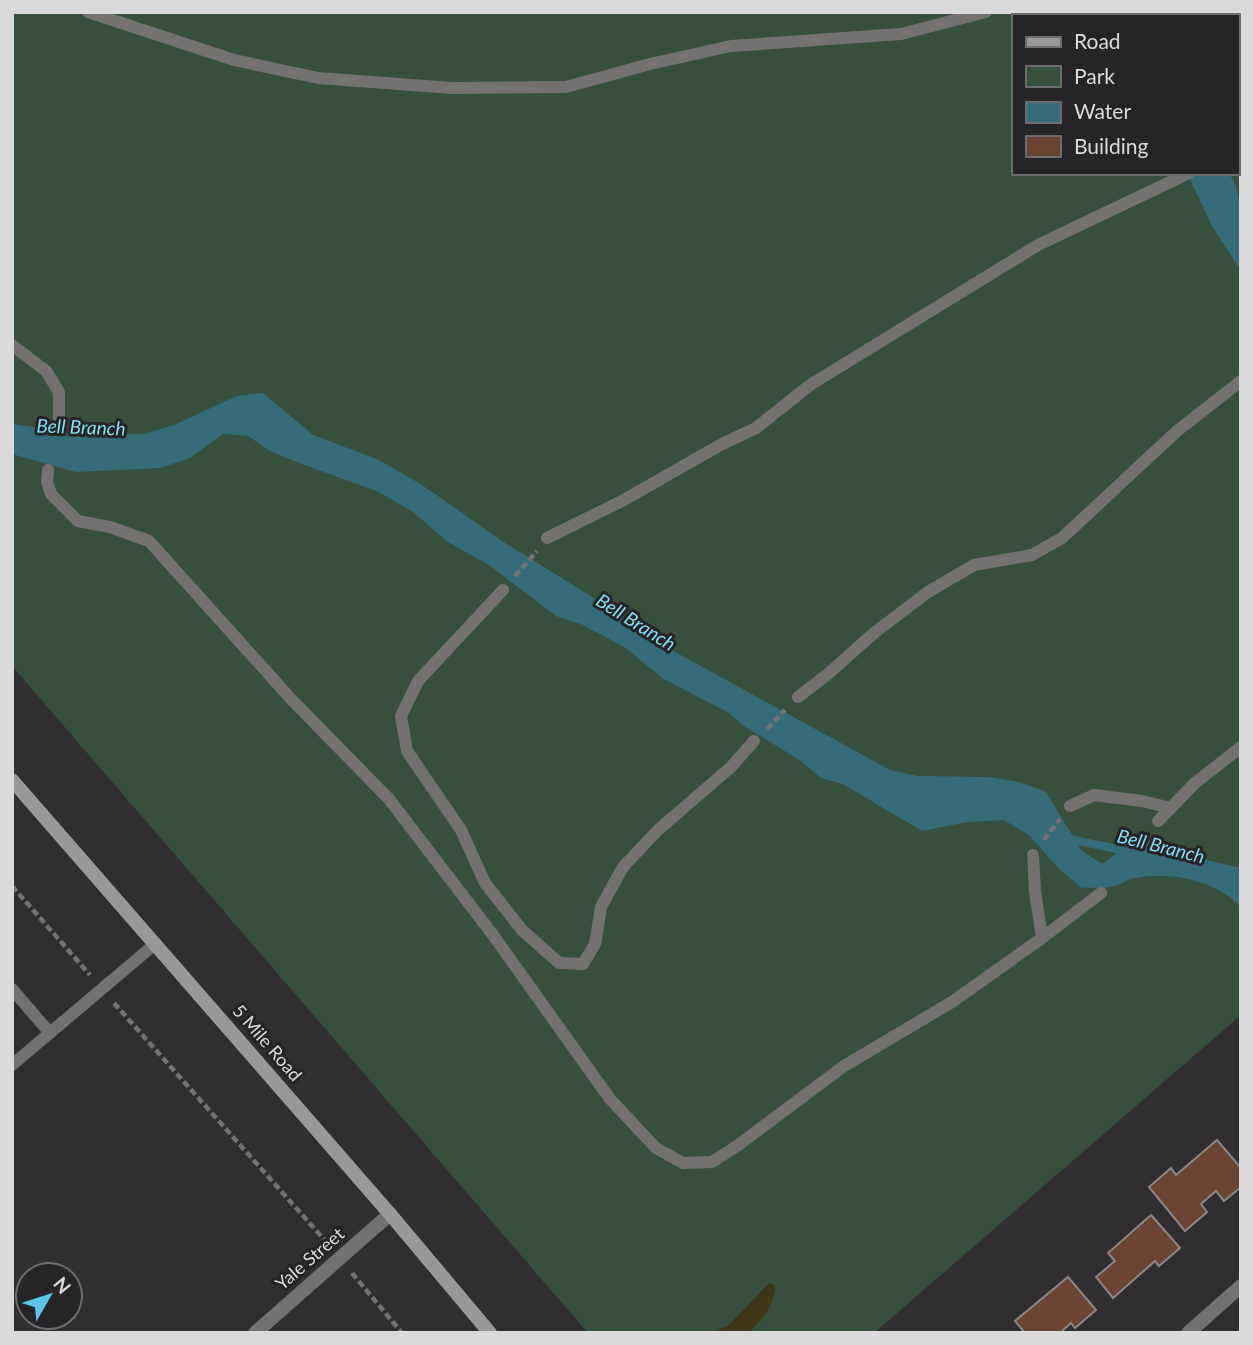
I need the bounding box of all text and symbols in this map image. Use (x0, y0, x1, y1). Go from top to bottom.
legend (1012, 14, 1239, 175)
text: Road (1074, 28, 1121, 53)
text: Park (1074, 63, 1115, 88)
text: Water (1074, 98, 1131, 123)
text: Building (1074, 133, 1149, 158)
water label: Bell Branch (36, 413, 126, 440)
water label: Bell Branch (592, 588, 680, 655)
water label: Bell Branch (1115, 824, 1207, 867)
street label: 5 Mile Road (229, 1000, 307, 1085)
street label: Yale Street (270, 1222, 349, 1294)
north arrow (14, 1261, 84, 1331)
text: N (49, 1272, 76, 1298)

